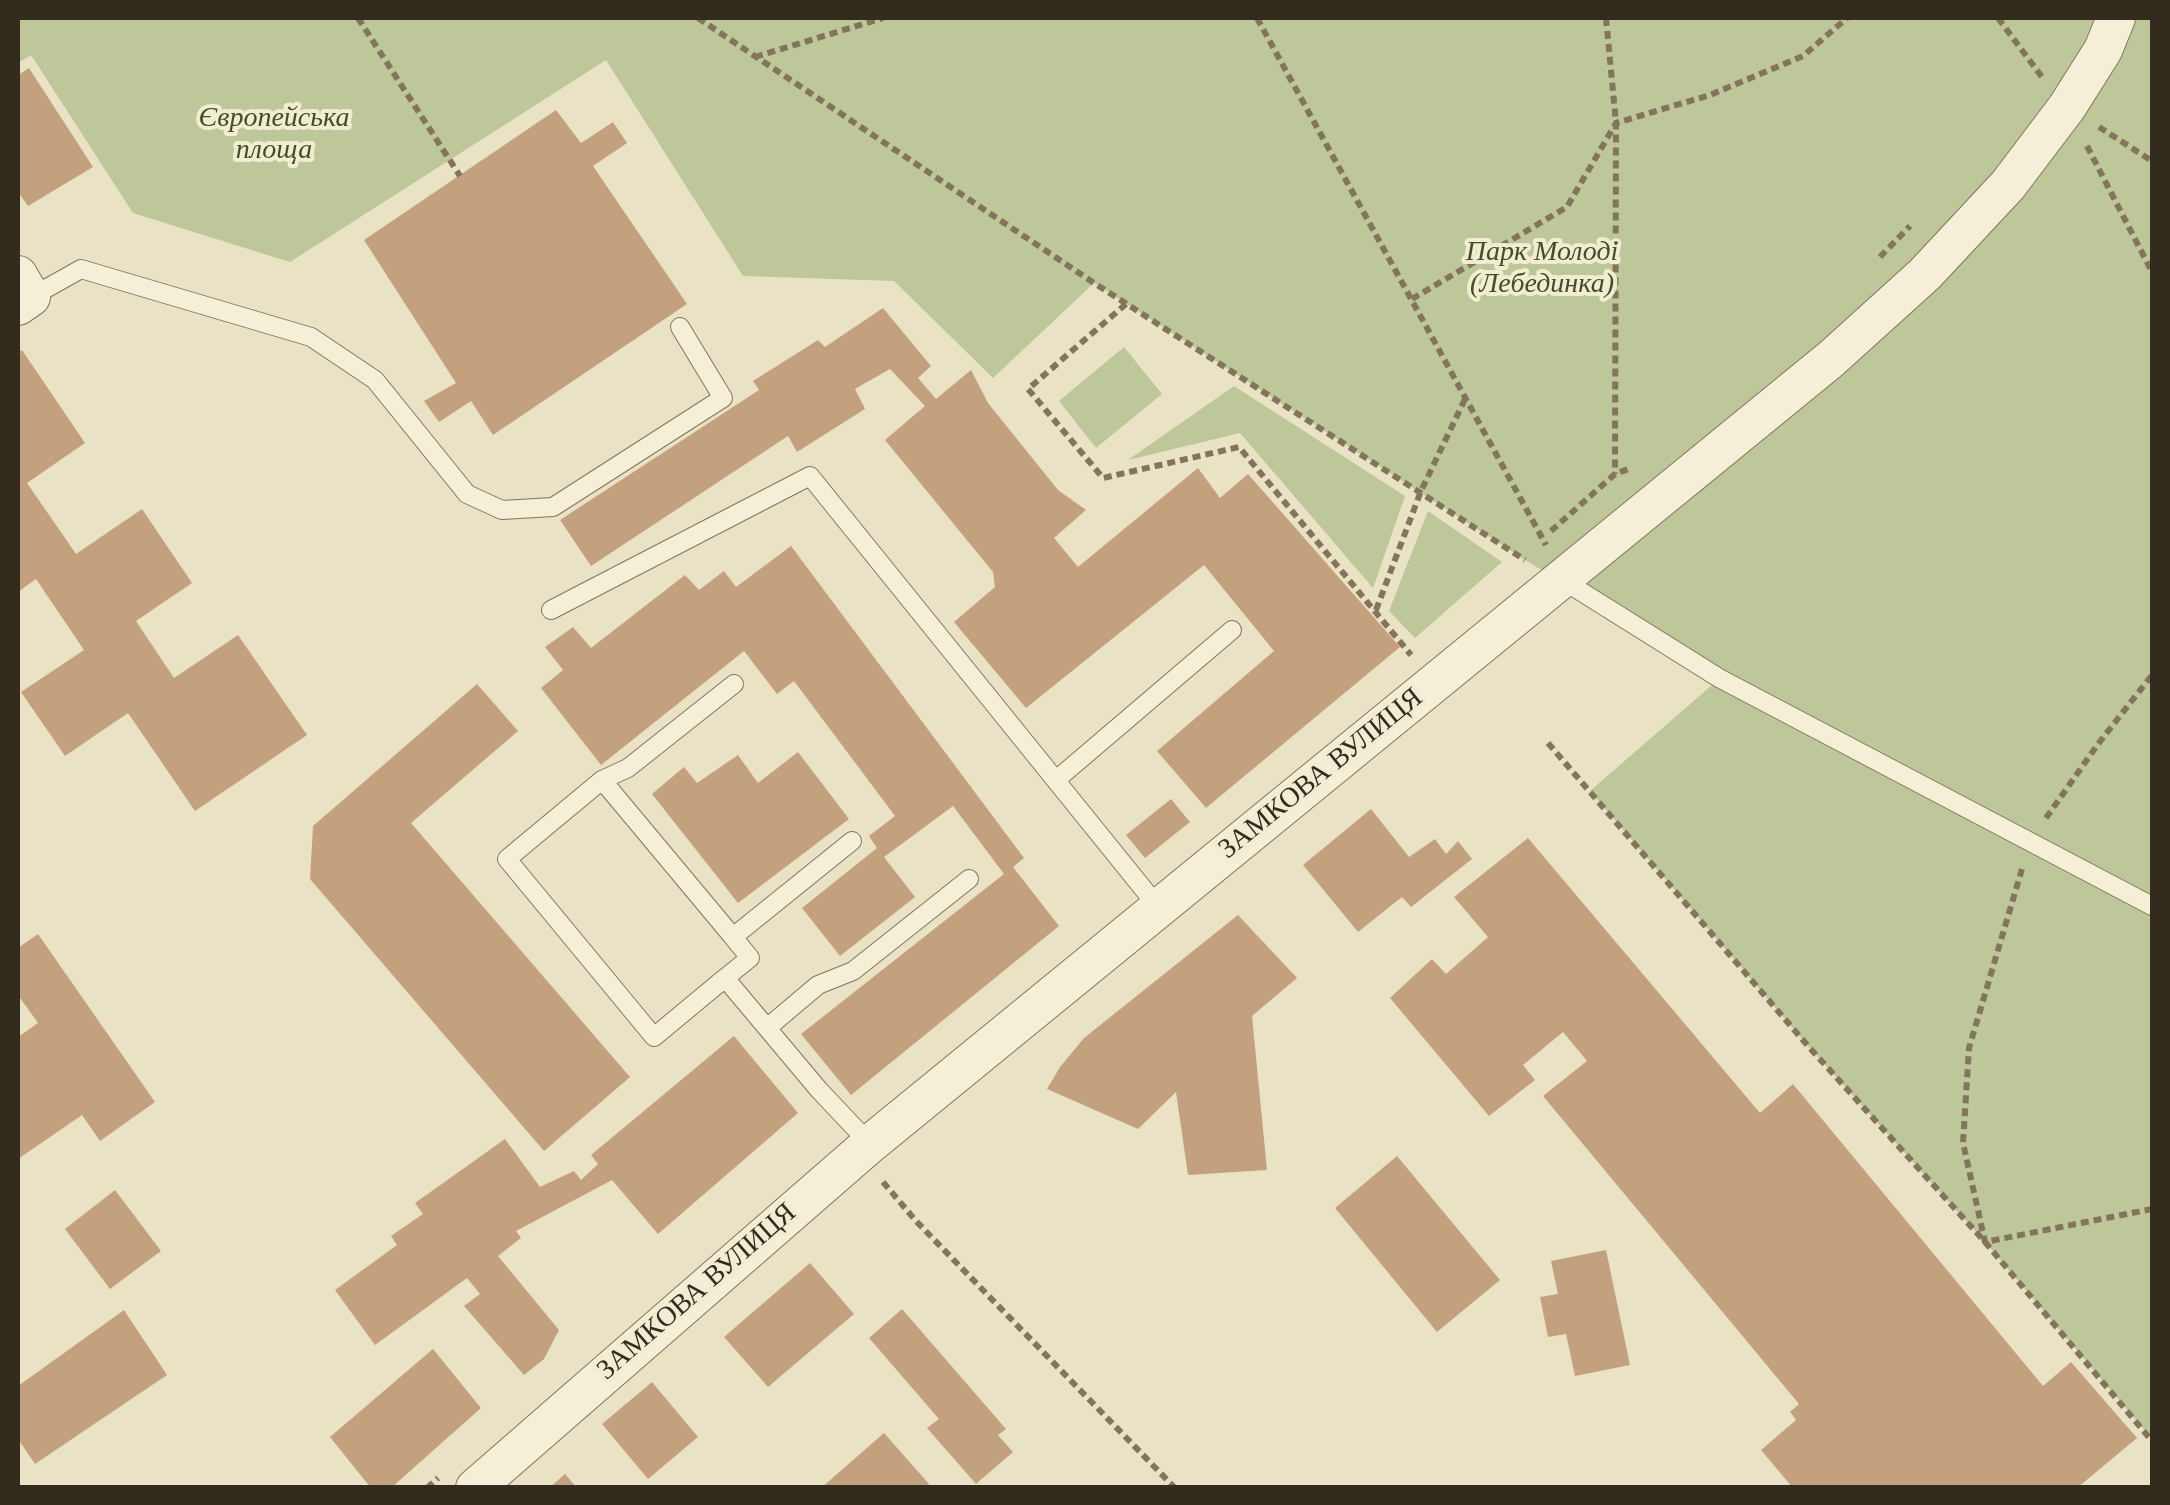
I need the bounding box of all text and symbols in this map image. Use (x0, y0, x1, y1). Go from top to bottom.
park label: Європейська площа (199, 102, 349, 168)
park label: Парк Молоді (Лебединка) (1466, 236, 1618, 302)
street label: ЗАМКОВА ВУЛИЦЯ (1212, 681, 1430, 867)
street label: ЗАМКОВА ВУЛИЦЯ (591, 1196, 803, 1388)

